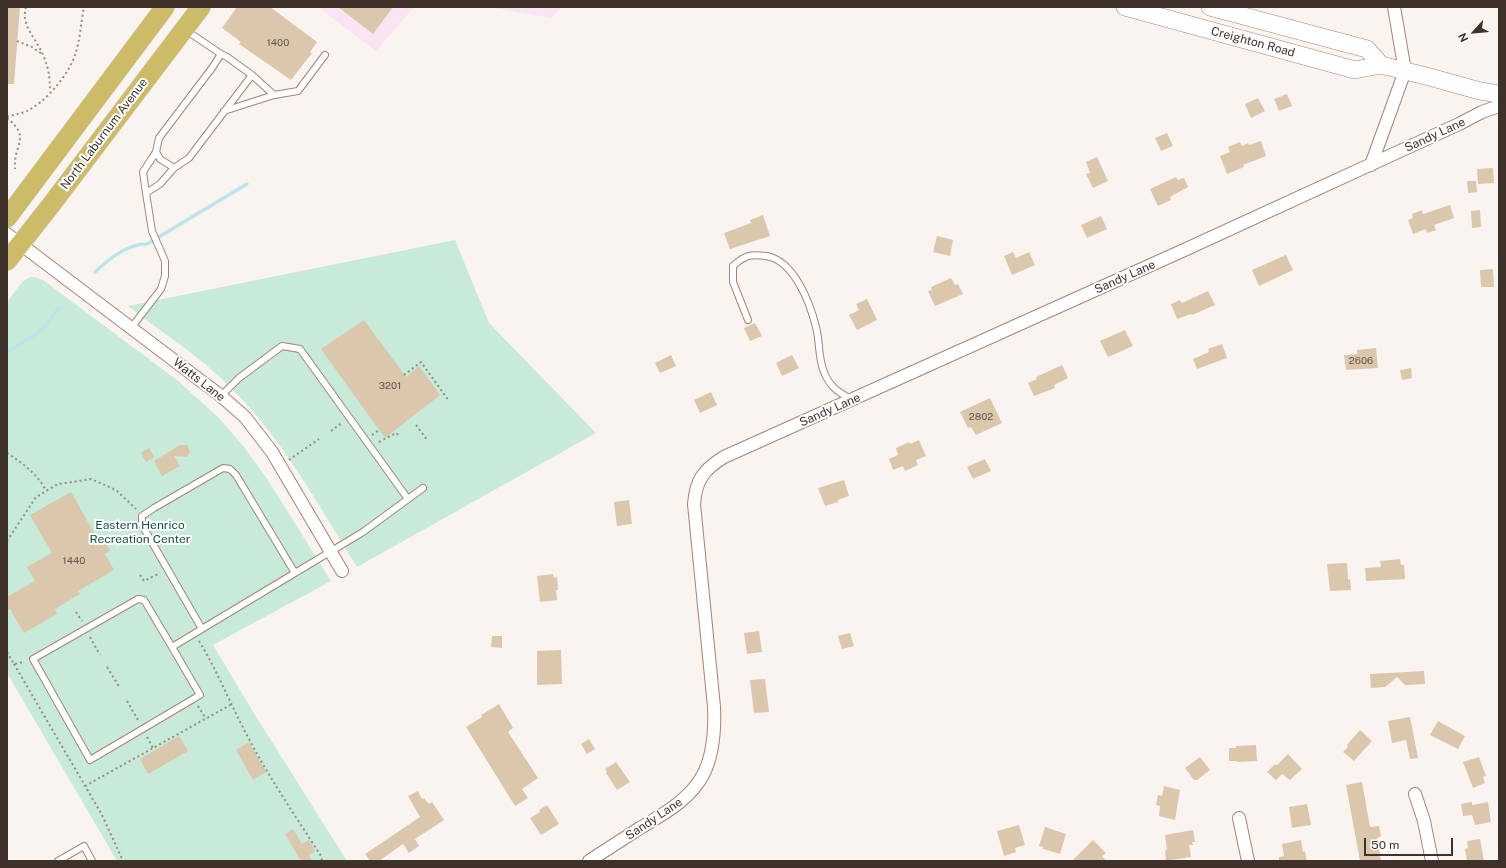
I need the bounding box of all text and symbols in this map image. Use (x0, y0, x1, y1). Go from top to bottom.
north arrow (1454, 12, 1494, 52)
street label: Creighton Road (1209, 24, 1297, 60)
text: N (1456, 31, 1471, 44)
house number: 1400 (267, 37, 289, 49)
street label: North Laburnum Avenue (57, 76, 151, 192)
street label: Sandy Lane (1402, 115, 1468, 155)
street label: Sandy Lane (1092, 257, 1158, 297)
street label: Watts Lane (170, 355, 228, 405)
house number: 2606 (1349, 355, 1373, 367)
house number: 3201 (379, 380, 401, 392)
street label: Sandy Lane (797, 390, 863, 430)
house number: 2802 (969, 411, 993, 423)
park label: Eastern Henrico Recreation Center (90, 518, 190, 546)
house number: 1440 (63, 555, 85, 567)
street label: Sandy Lane (623, 795, 685, 843)
scale bar (1366, 830, 1455, 856)
text: 50 m (1371, 838, 1399, 852)

